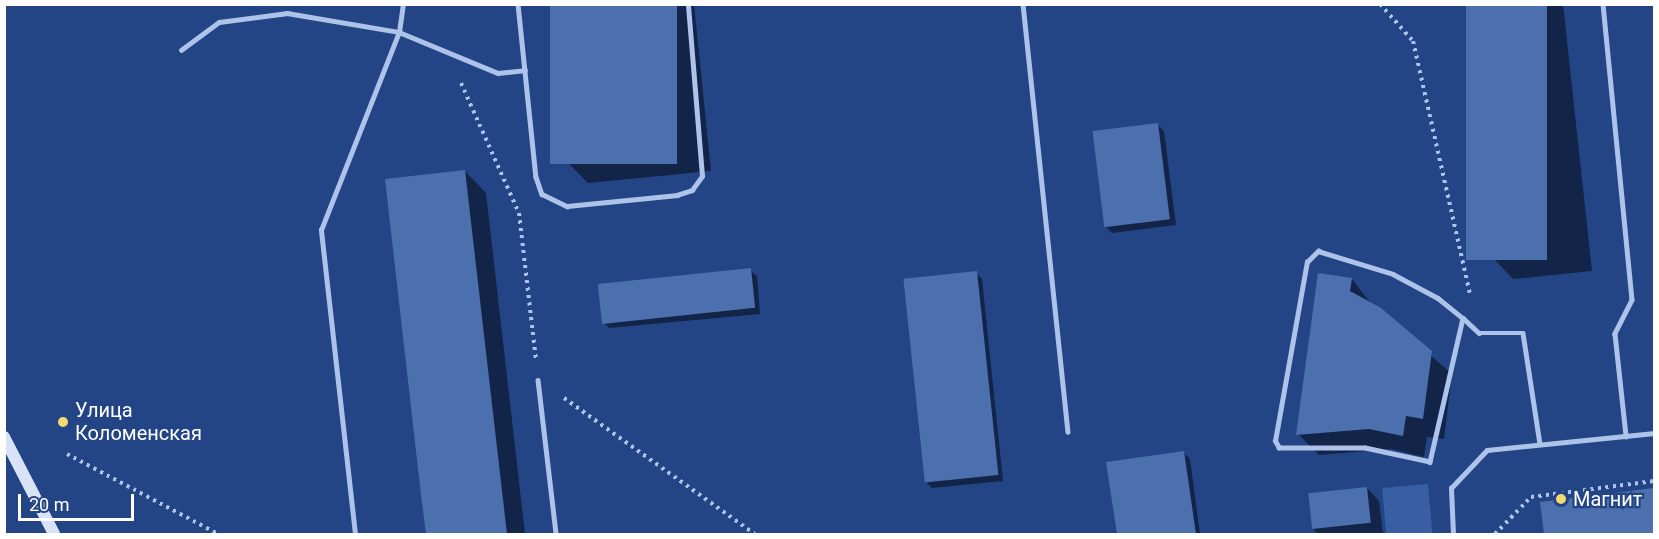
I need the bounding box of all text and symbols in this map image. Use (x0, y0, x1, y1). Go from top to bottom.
place label: Улица Коломенская (75, 398, 202, 445)
marker: Улица Коломенская (56, 415, 70, 429)
scale bar (21, 482, 136, 520)
place label: Магнит (1573, 487, 1642, 511)
marker: Магнит (1554, 492, 1568, 506)
text: 20 m (29, 494, 69, 515)

